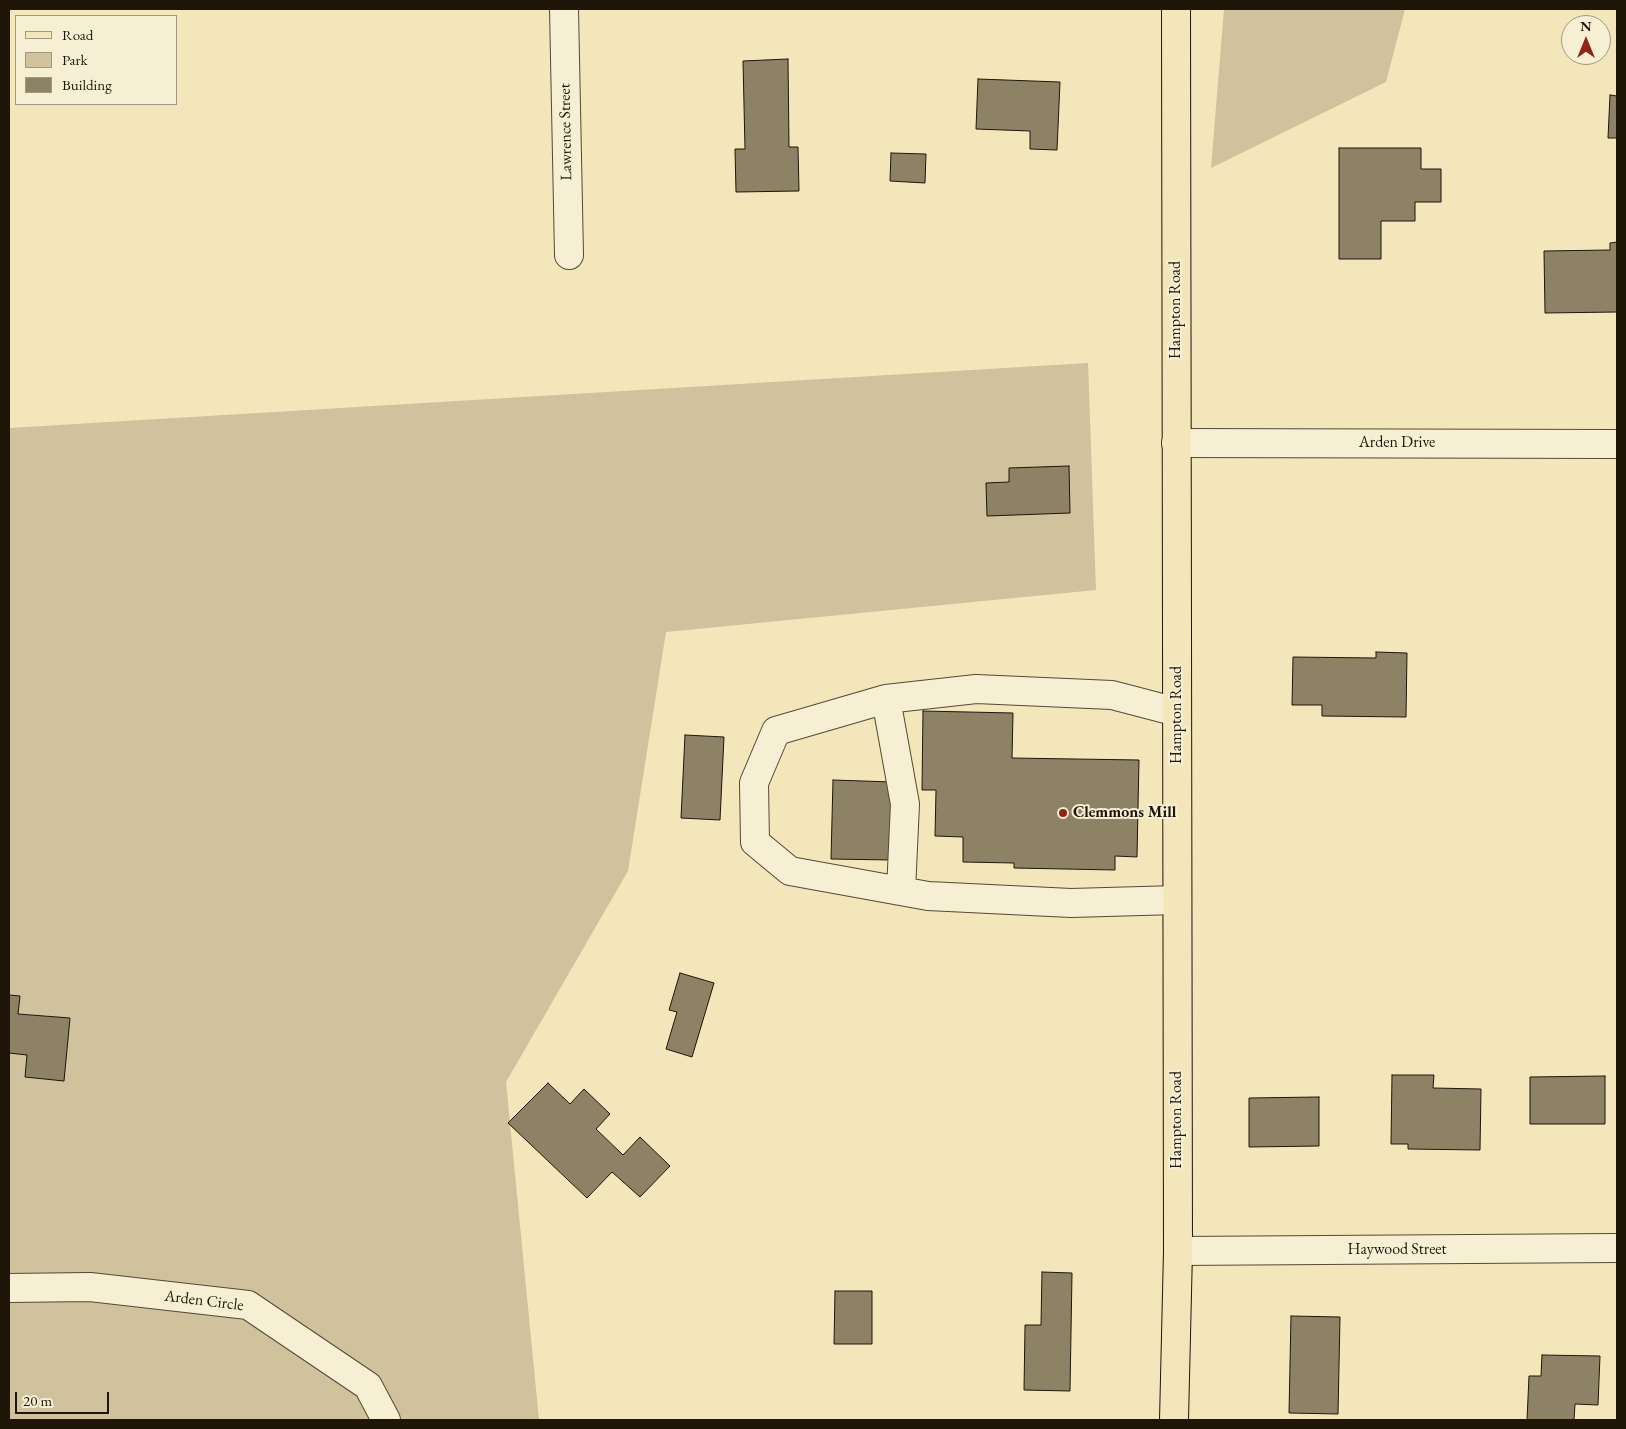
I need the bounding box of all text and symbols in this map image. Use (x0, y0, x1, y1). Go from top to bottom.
legend (15, 15, 178, 105)
north arrow (1561, 15, 1611, 65)
text: N (1580, 17, 1592, 35)
text: Road (62, 25, 93, 44)
text: Park (62, 50, 88, 69)
text: Building (62, 75, 112, 94)
street label: Lawrence Street (556, 83, 576, 181)
street label: Hampton Road (1166, 261, 1186, 359)
street label: Arden Drive (1359, 433, 1435, 453)
street label: Hampton Road (1167, 666, 1187, 764)
place label: Clemmons Mill (1073, 803, 1176, 823)
marker: Clemmons Mill (1057, 807, 1069, 819)
street label: Hampton Road (1167, 1071, 1187, 1169)
street label: Haywood Street (1347, 1240, 1447, 1260)
street label: Arden Circle (163, 1287, 245, 1315)
scale bar (18, 1382, 111, 1414)
text: 20 m (23, 1391, 52, 1410)

